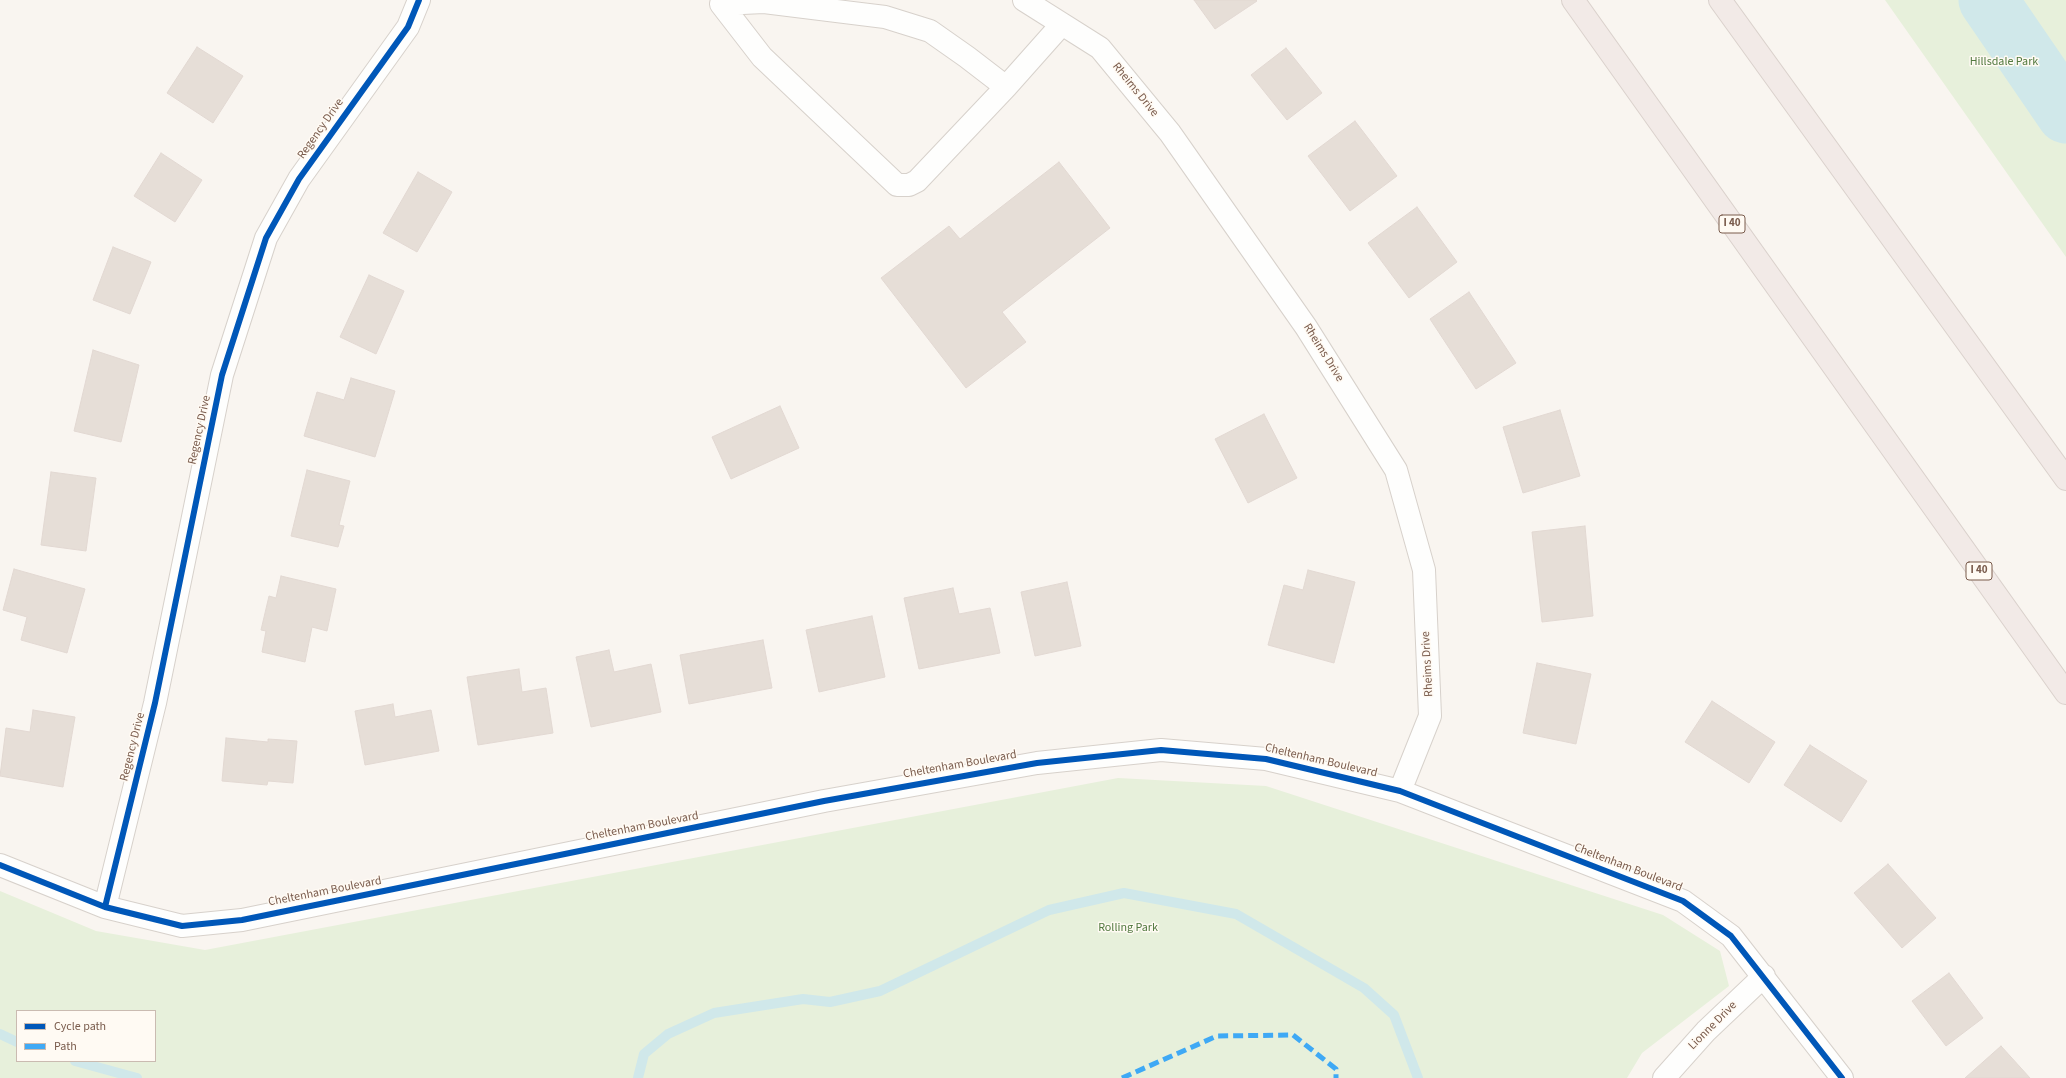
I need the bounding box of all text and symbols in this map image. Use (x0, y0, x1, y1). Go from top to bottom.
park label: Hillsdale Park (1970, 55, 2038, 69)
street label: Rheims Drive (1109, 60, 1161, 120)
street label: Regency Drive (295, 96, 347, 162)
road number: I 40 (1719, 215, 1745, 233)
street label: Rheims Drive (1300, 321, 1346, 385)
street label: Regency Drive (186, 394, 214, 466)
road number: I 40 (1966, 562, 1992, 580)
street label: Rheims Drive (1419, 631, 1437, 697)
street label: Regency Drive (117, 711, 149, 783)
street label: Cheltenham Boulevard (1263, 741, 1379, 781)
street label: Cheltenham Boulevard (902, 748, 1018, 782)
street label: Cheltenham Boulevard (584, 809, 700, 845)
street label: Cheltenham Boulevard (1572, 841, 1684, 895)
street label: Cheltenham Boulevard (267, 874, 383, 910)
park label: Rolling Park (1098, 921, 1158, 935)
street label: Lionne Drive (1686, 999, 1740, 1053)
legend (16, 1010, 156, 1062)
text: Cycle path (54, 1018, 106, 1035)
text: Path (54, 1038, 77, 1055)

